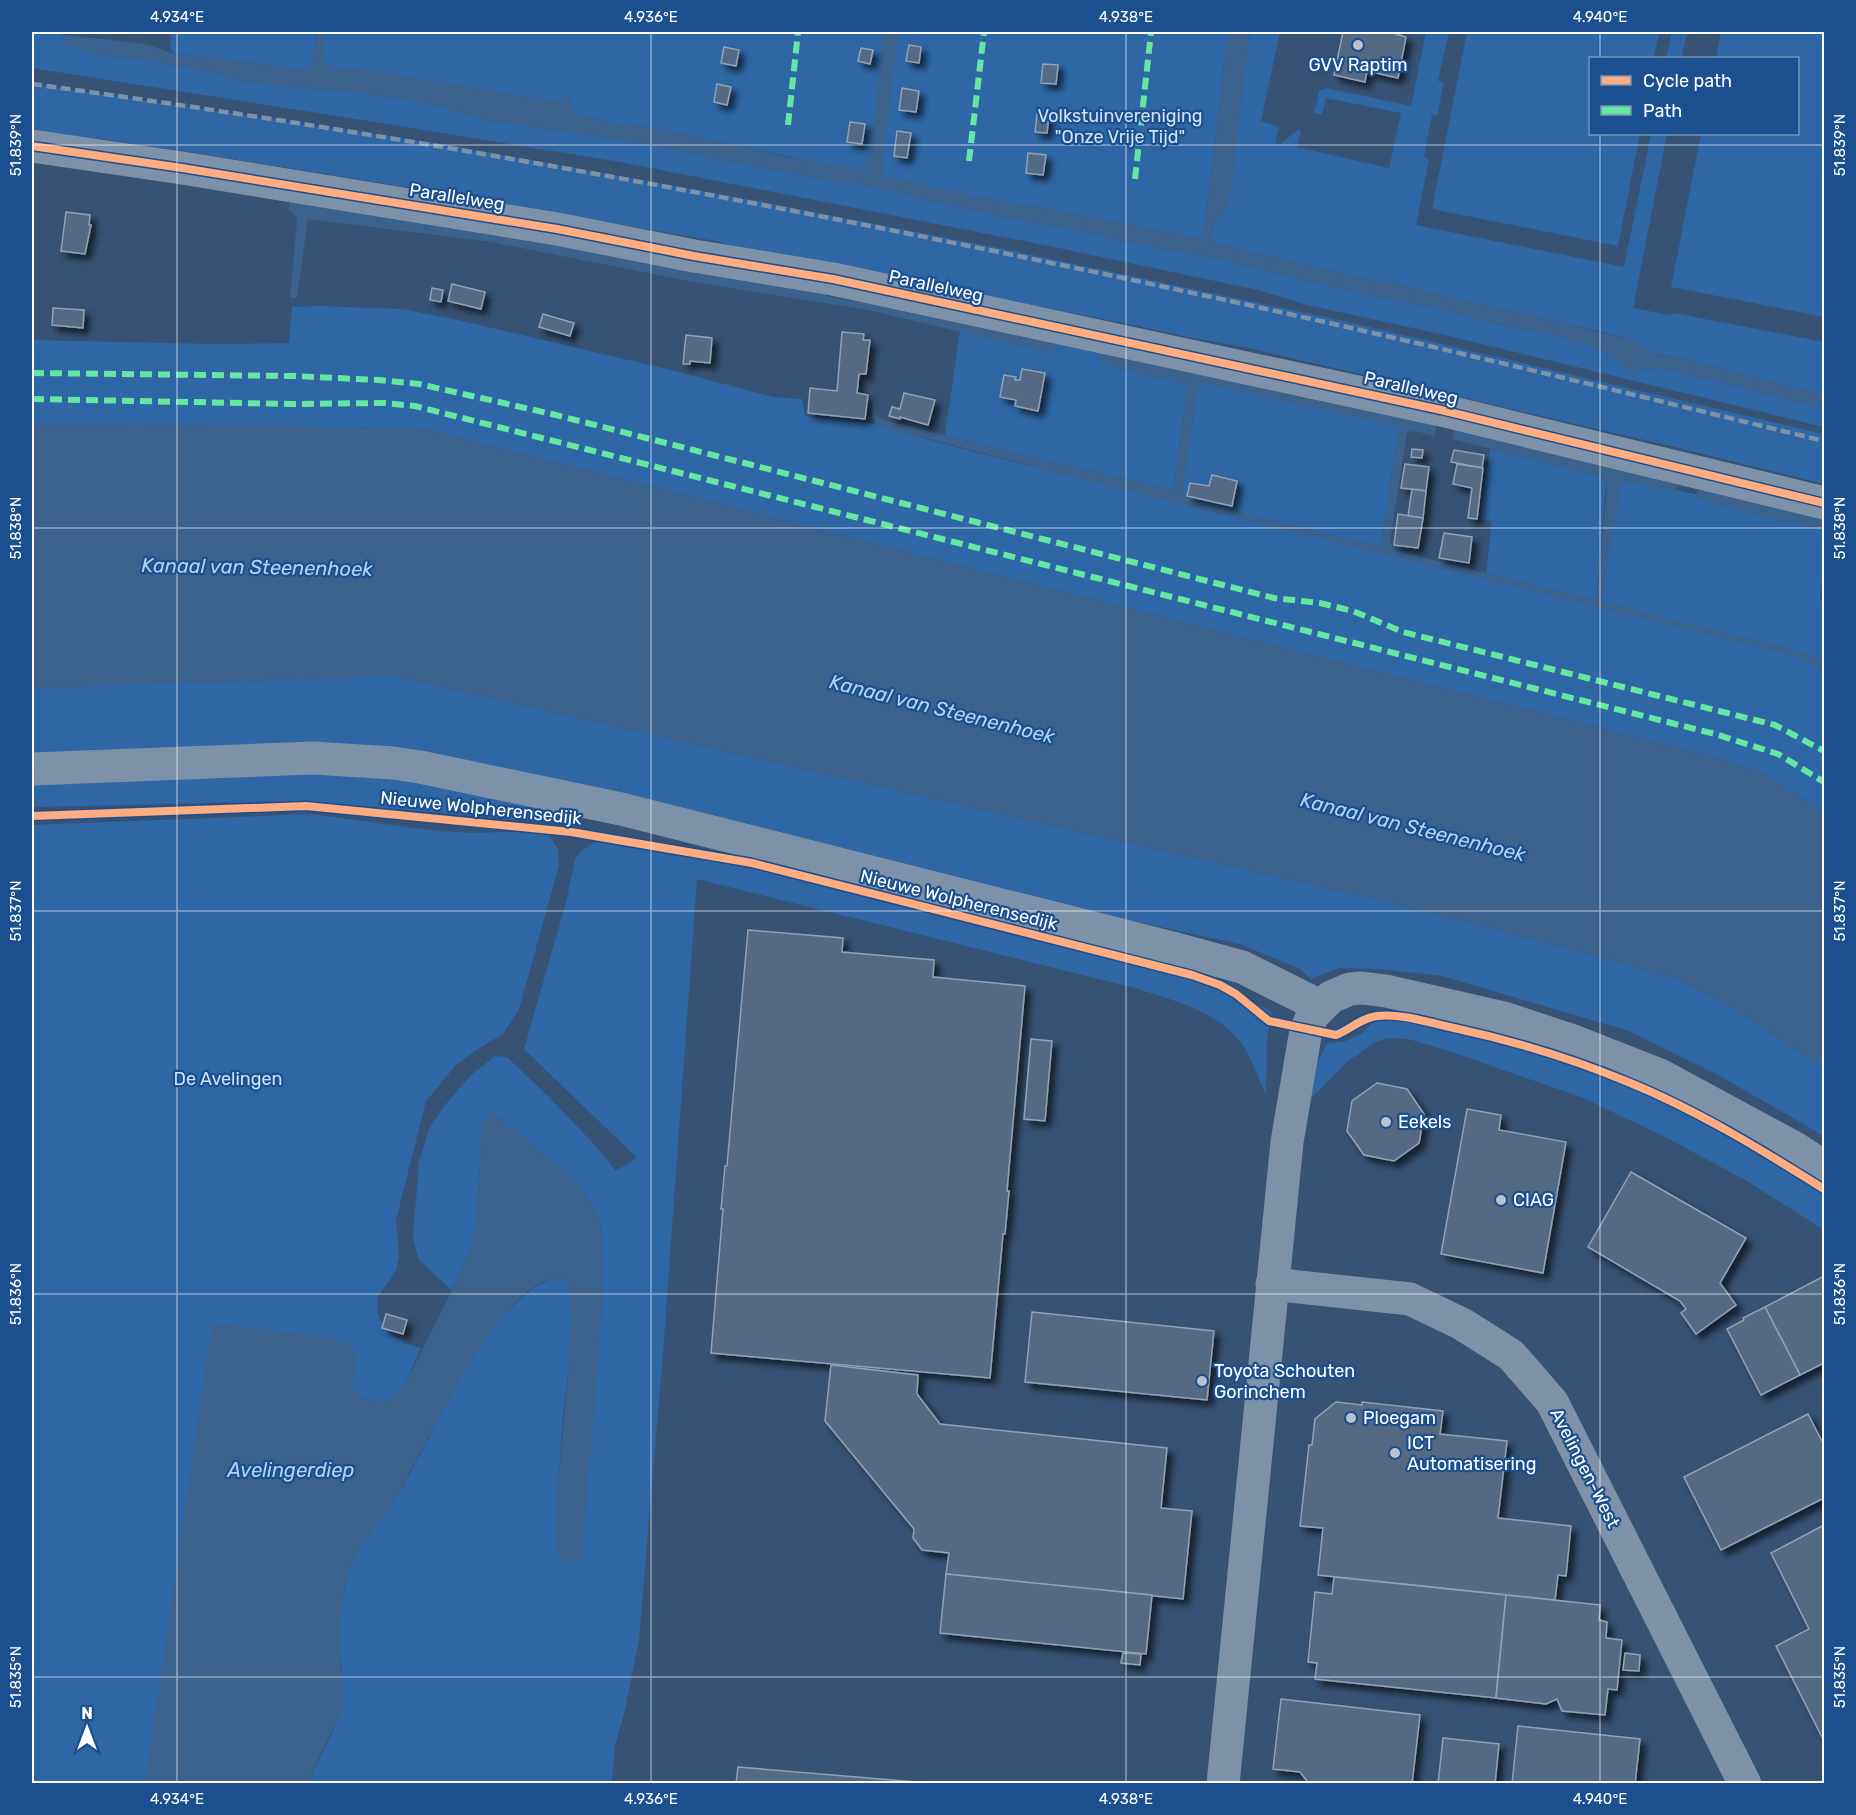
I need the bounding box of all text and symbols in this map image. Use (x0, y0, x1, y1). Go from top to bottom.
text: 4.934°E (150, 8, 204, 26)
text: 4.936°E (624, 8, 678, 26)
text: 4.938°E (1099, 8, 1153, 26)
text: 4.940°E (1573, 8, 1627, 26)
marker: GVV Raptim (1351, 38, 1365, 52)
place label: GVV Raptim (1308, 54, 1408, 76)
legend (1589, 57, 1799, 135)
text: Cycle path (1643, 70, 1732, 92)
text: Path (1643, 100, 1682, 122)
park label: Volkstuinvereniging "Onze Vrije Tijd" (1037, 105, 1203, 148)
text: 51.839°N (7, 114, 25, 176)
text: 51.839°N (1831, 114, 1849, 176)
street label: Parallelweg (408, 179, 506, 215)
street label: Parallelweg (887, 265, 985, 307)
street label: Parallelweg (1362, 366, 1460, 410)
text: 51.838°N (7, 496, 25, 560)
text: 51.838°N (1831, 496, 1849, 560)
water label: Kanaal van Steenenhoek (141, 553, 373, 581)
water label: Kanaal van Steenenhoek (827, 669, 1058, 749)
street label: Nieuwe Wolpherensedijk (379, 786, 584, 830)
water label: Kanaal van Steenenhoek (1298, 787, 1529, 867)
street label: Nieuwe Wolpherensedijk (858, 865, 1061, 935)
text: 51.837°N (7, 880, 25, 942)
text: 51.837°N (1831, 880, 1849, 942)
park label: De Avelingen (173, 1068, 283, 1090)
place label: Eekels (1398, 1111, 1451, 1133)
marker: Eekels (1379, 1115, 1393, 1129)
place label: CIAG (1513, 1189, 1554, 1211)
marker: CIAG (1494, 1193, 1508, 1207)
text: 51.836°N (7, 1263, 25, 1325)
text: 51.836°N (1831, 1263, 1849, 1325)
place label: Toyota Schouten Gorinchem (1214, 1360, 1355, 1403)
marker: Toyota Schouten Gorinchem (1195, 1374, 1209, 1388)
street label: Avelingen-West (1545, 1405, 1625, 1531)
place label: Ploegam (1363, 1407, 1436, 1429)
marker: Ploegam (1344, 1411, 1358, 1425)
place label: ICT Automatisering (1407, 1432, 1537, 1475)
marker: ICT Automatisering (1388, 1446, 1402, 1460)
water label: Avelingerdiep (227, 1458, 355, 1482)
text: 51.835°N (7, 1646, 25, 1708)
text: 51.835°N (1831, 1646, 1849, 1708)
north arrow (57, 1698, 117, 1758)
text: N (81, 1704, 93, 1723)
text: 4.934°E (150, 1790, 204, 1808)
text: 4.936°E (624, 1790, 678, 1808)
text: 4.938°E (1099, 1790, 1153, 1808)
text: 4.940°E (1573, 1790, 1627, 1808)

